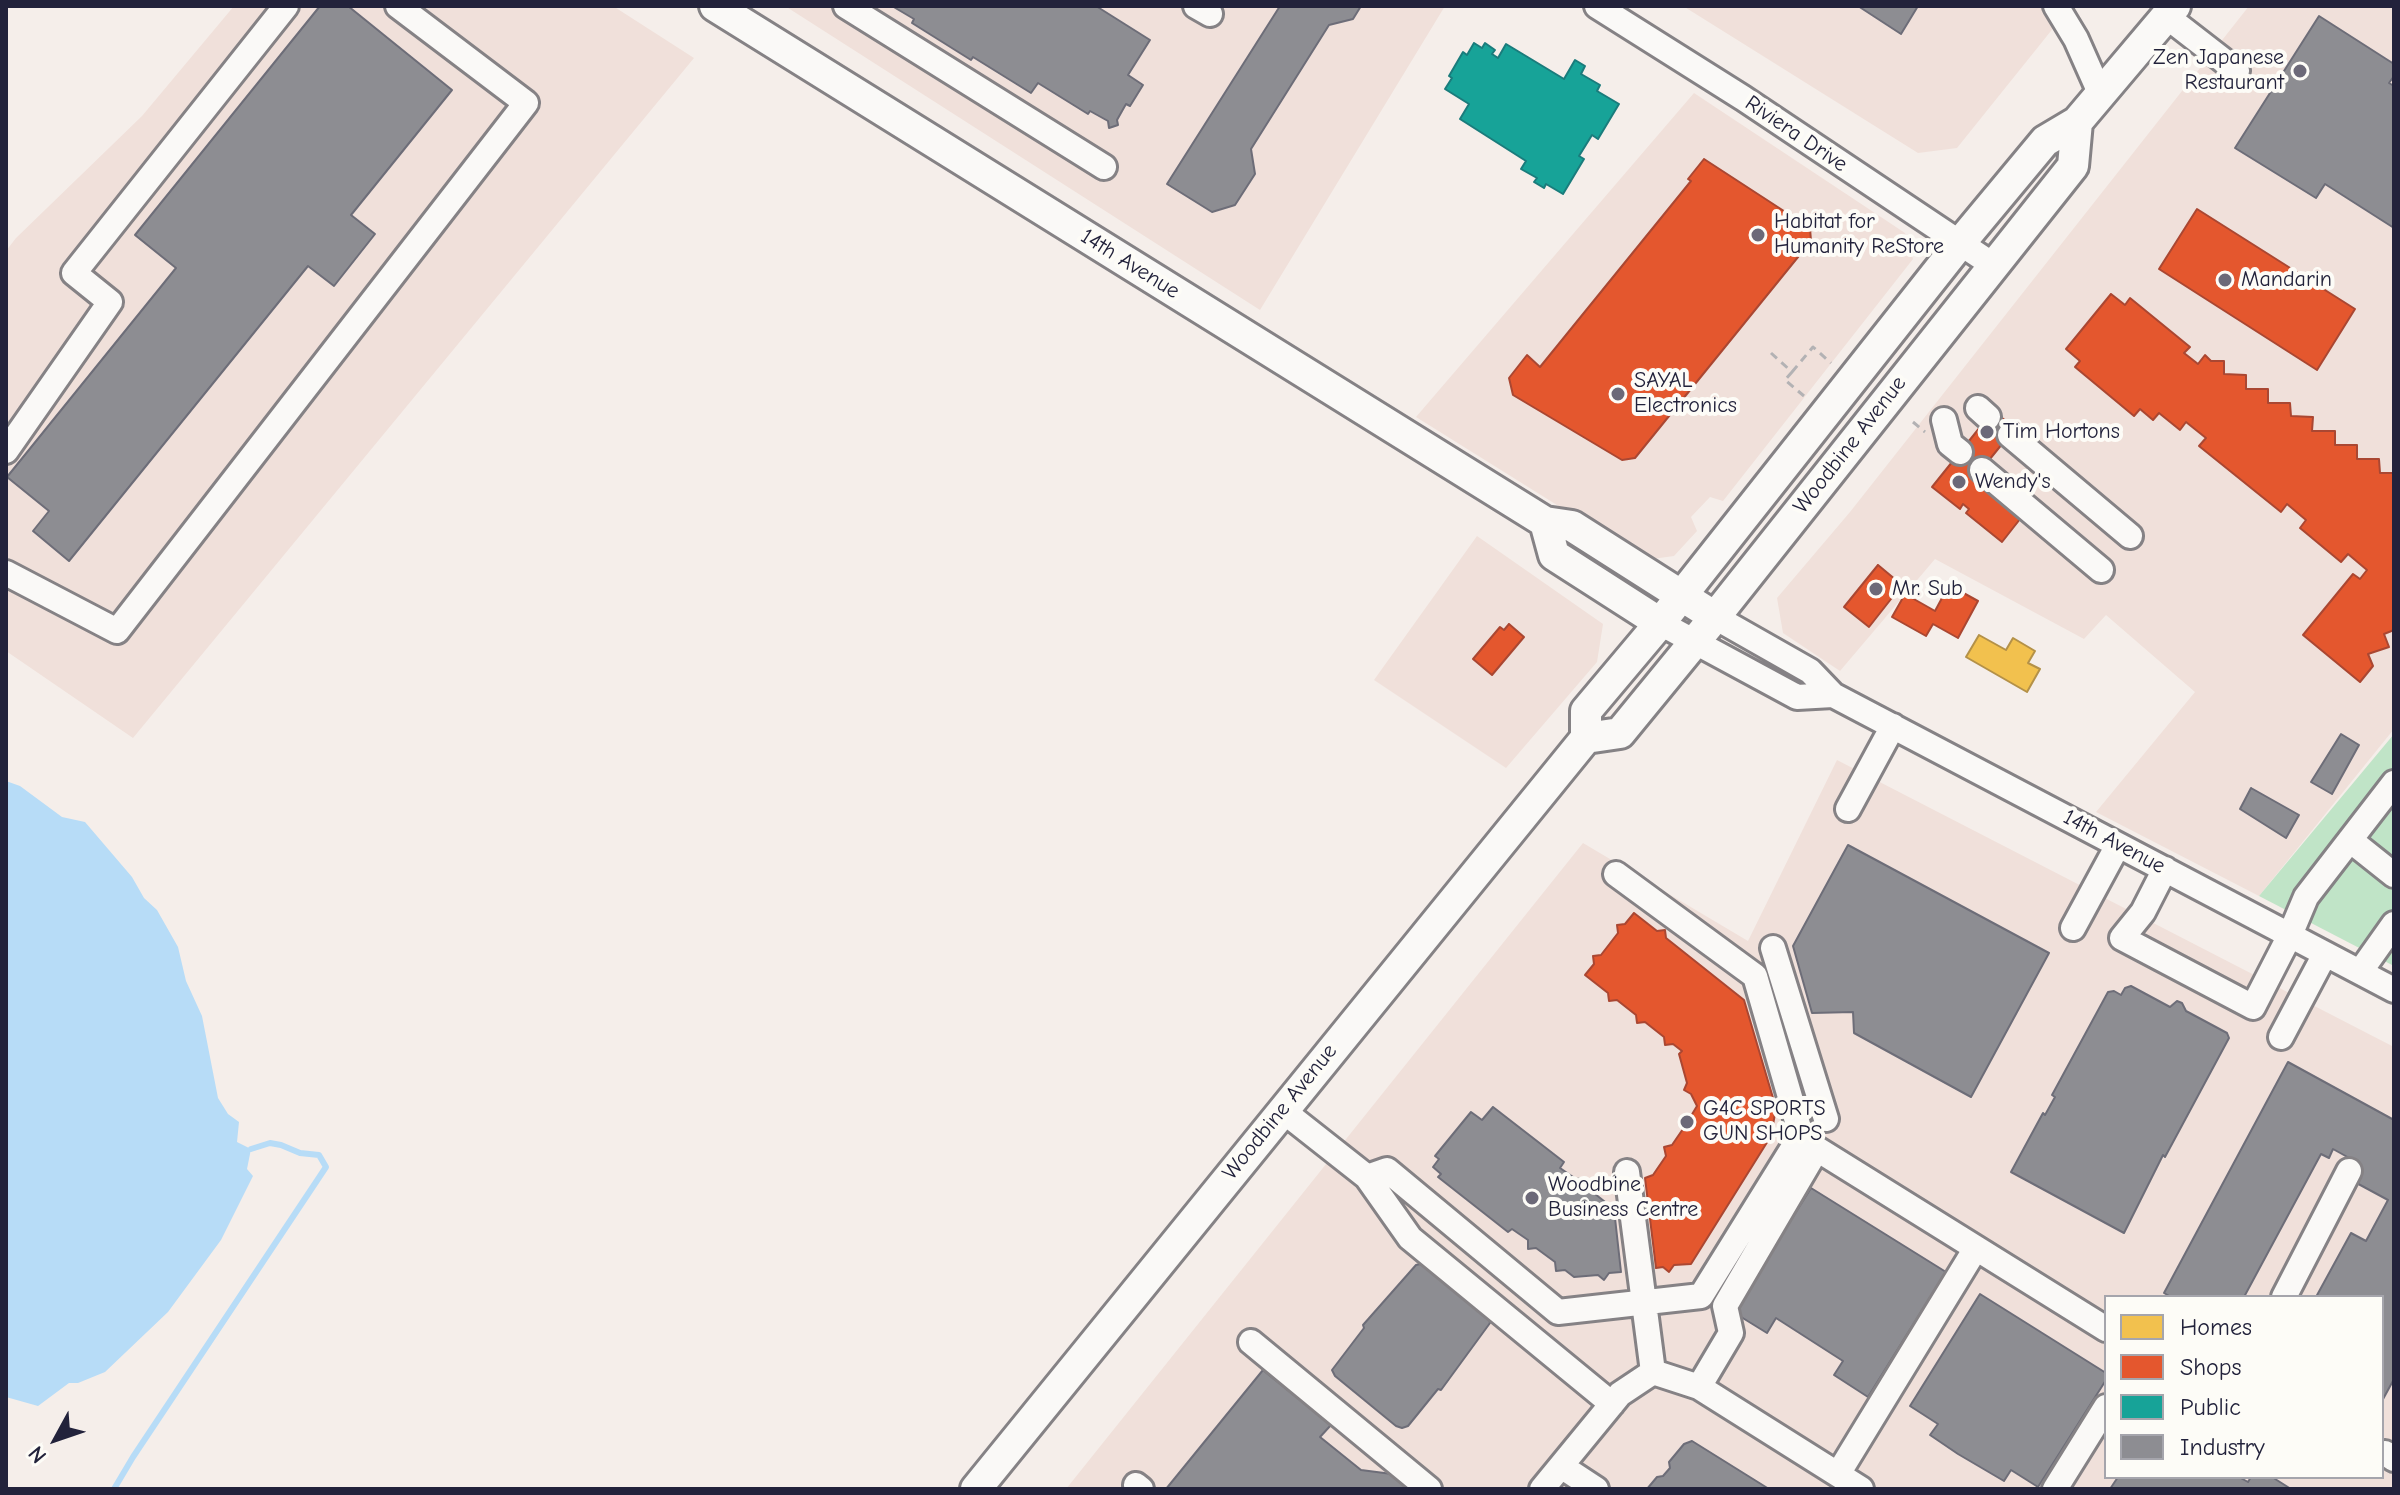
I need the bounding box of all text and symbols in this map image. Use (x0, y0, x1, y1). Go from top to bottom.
place label: Zen Japanese Restaurant (2153, 45, 2284, 96)
marker: Zen Japanese Restaurant (2291, 62, 2309, 80)
street label: Riviera Drive (1740, 90, 1852, 178)
place label: Habitat for Humanity ReStore (1774, 209, 1944, 260)
street label: 14th Avenue (1076, 223, 1184, 305)
marker: Habitat for Humanity ReStore (1749, 226, 1767, 244)
place label: Mandarin (2241, 267, 2332, 293)
marker: Mandarin (2216, 271, 2234, 289)
place label: SAYAL Electronics (1634, 368, 1737, 420)
street label: Woodbine Avenue (1788, 371, 1912, 519)
marker: SAYAL Electronics (1609, 385, 1627, 403)
place label: Tim Hortons (2003, 419, 2120, 445)
marker: Tim Hortons (1978, 423, 1996, 441)
place label: Wendy's (1975, 469, 2051, 495)
marker: Wendy's (1950, 473, 1968, 491)
place label: Mr. Sub (1892, 576, 1963, 602)
marker: Mr. Sub (1867, 580, 1885, 598)
street label: 14th Avenue (2058, 804, 2170, 880)
street label: Woodbine Avenue (1217, 1039, 1343, 1185)
place label: G4C SPORTS GUN SHOPS (1703, 1096, 1826, 1148)
marker: G4C SPORTS GUN SHOPS (1678, 1113, 1696, 1131)
place label: Woodbine Business Centre (1548, 1172, 1698, 1224)
marker: Woodbine Business Centre (1523, 1189, 1541, 1207)
legend (2104, 1295, 2384, 1479)
text: Homes (2180, 1313, 2252, 1341)
text: Shops (2180, 1353, 2241, 1381)
text: Public (2180, 1393, 2241, 1421)
north arrow (16, 1399, 96, 1479)
text: Industry (2180, 1433, 2265, 1461)
text: N (23, 1441, 52, 1468)

